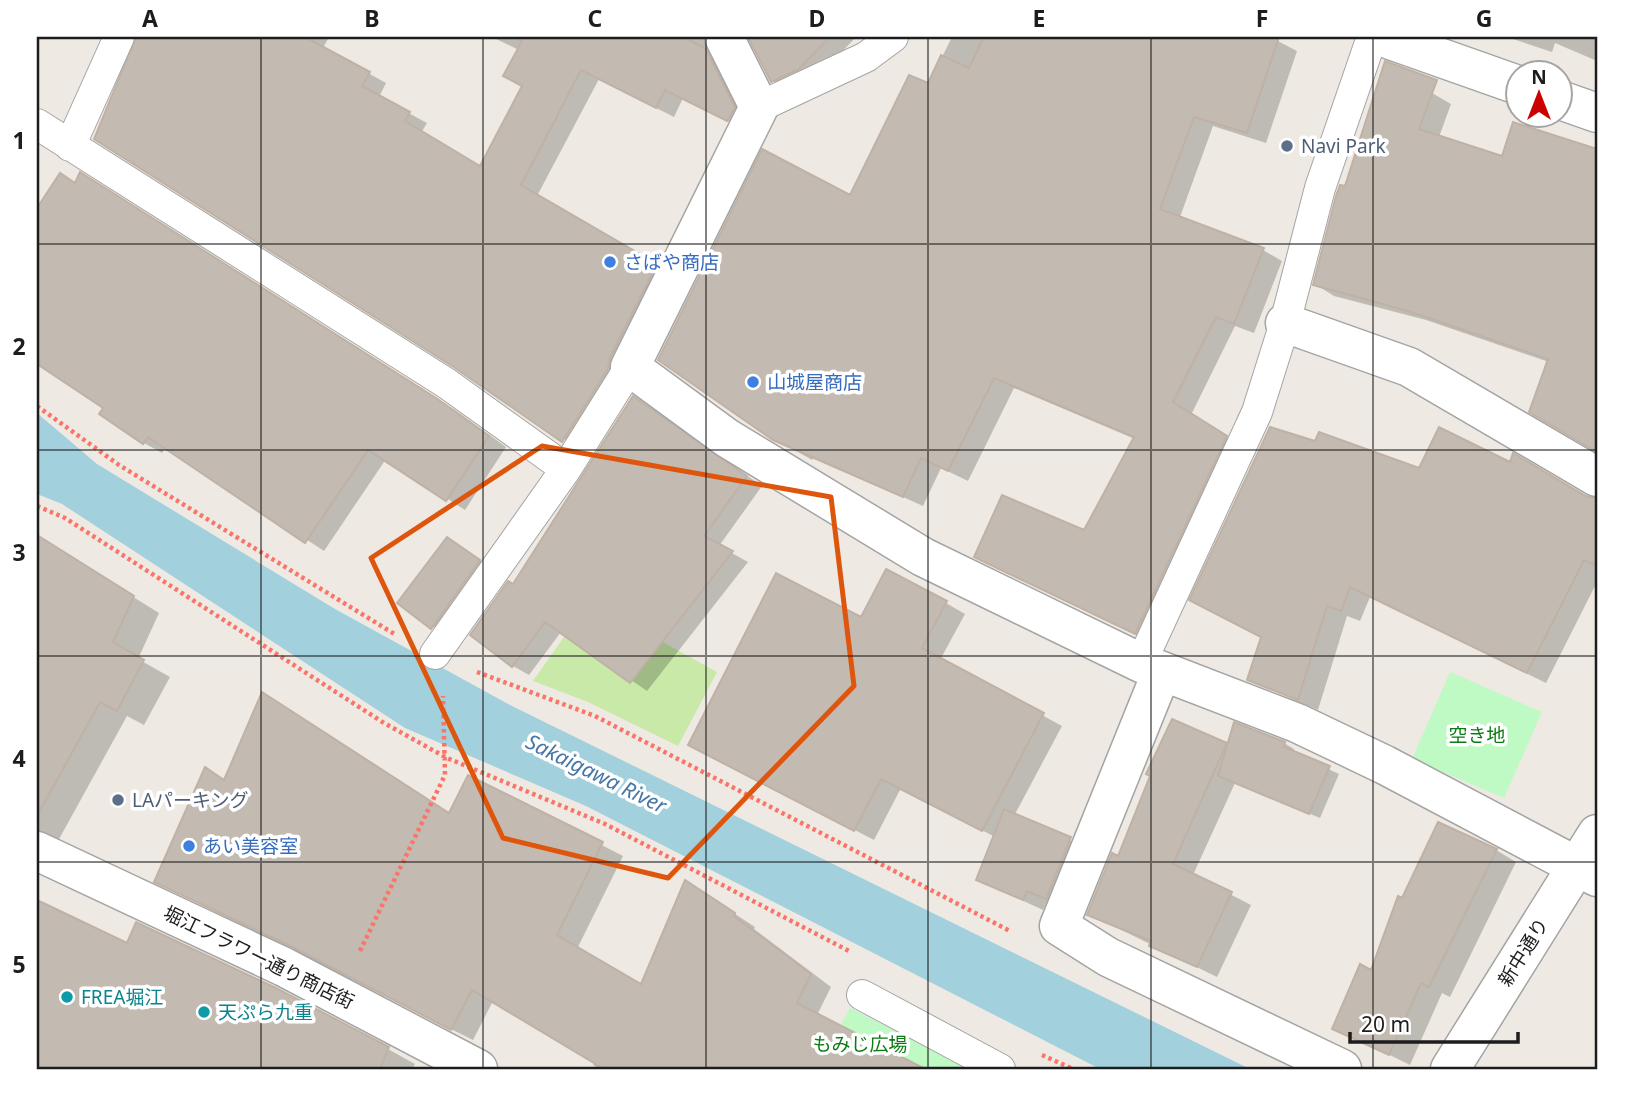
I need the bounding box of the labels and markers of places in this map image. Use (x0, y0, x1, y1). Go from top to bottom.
place label: Navi Park (1301, 133, 1386, 159)
marker: Navi Park (1279, 138, 1295, 154)
place label: さばや商店 (624, 249, 719, 275)
marker: さばや商店 (602, 254, 618, 270)
place label: 山城屋商店 (767, 369, 862, 395)
marker: 山城屋商店 (745, 374, 761, 390)
place label: LAパーキング (132, 787, 249, 813)
marker: LAパーキング (110, 792, 126, 808)
place label: あい美容室 (203, 833, 298, 859)
marker: あい美容室 (181, 838, 197, 854)
place label: FREA堀江 (81, 984, 163, 1010)
marker: FREA堀江 (59, 989, 75, 1005)
place label: 天ぷら九重 (218, 999, 313, 1025)
marker: 天ぷら九重 (196, 1004, 212, 1020)

